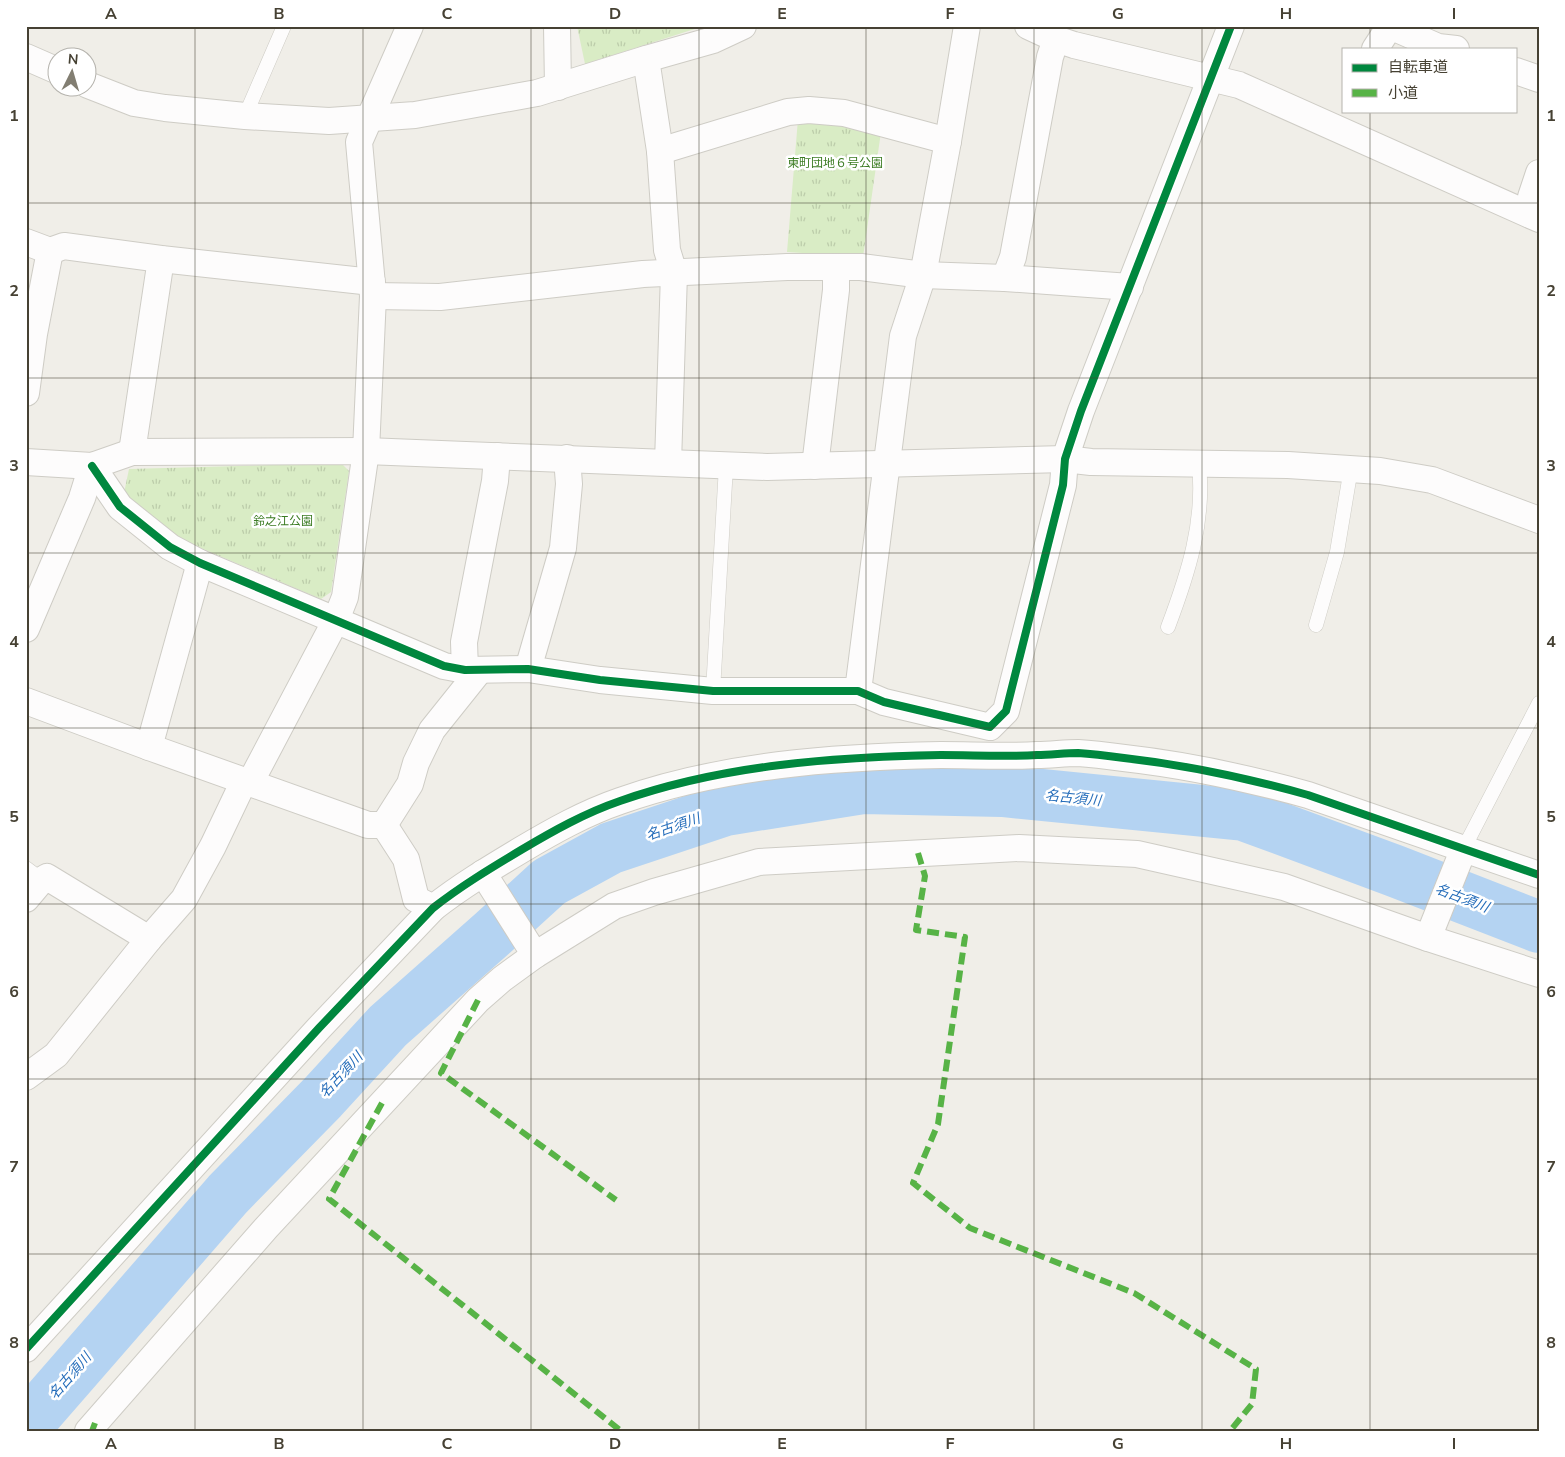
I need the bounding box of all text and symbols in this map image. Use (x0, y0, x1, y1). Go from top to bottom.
text: A (105, 3, 117, 25)
text: B (273, 3, 285, 25)
text: C (442, 3, 453, 25)
text: D (609, 3, 621, 25)
text: E (777, 3, 787, 25)
text: F (946, 3, 955, 25)
text: G (1112, 3, 1124, 25)
text: H (1280, 3, 1292, 25)
text: I (1452, 3, 1456, 25)
north arrow (48, 48, 98, 98)
legend (1342, 48, 1518, 112)
text: N (67, 50, 79, 69)
text: 自転車道 (1388, 57, 1448, 77)
text: 小道 (1388, 83, 1418, 103)
text: 1 (9, 105, 19, 127)
text: 1 (1546, 105, 1556, 127)
park label: 東町団地６号公園 (787, 155, 883, 171)
text: 2 (9, 280, 19, 302)
text: 2 (1546, 280, 1556, 302)
text: 3 (9, 455, 19, 477)
text: 3 (1546, 455, 1556, 477)
park label: 鈴之江公園 (253, 513, 313, 529)
text: 4 (9, 631, 19, 653)
text: 4 (1546, 631, 1556, 653)
water label: 名古須川 (1044, 786, 1104, 811)
text: 5 (9, 806, 19, 828)
text: 5 (1546, 806, 1556, 828)
water label: 名古須川 (643, 808, 704, 845)
water label: 名古須川 (1432, 879, 1493, 918)
text: 6 (9, 981, 19, 1003)
text: 6 (1546, 981, 1556, 1003)
water label: 名古須川 (315, 1047, 368, 1102)
text: 7 (9, 1156, 19, 1178)
text: 7 (1546, 1156, 1556, 1178)
text: 8 (9, 1332, 19, 1354)
text: 8 (1546, 1332, 1556, 1354)
water label: 名古須川 (44, 1347, 97, 1403)
text: A (105, 1433, 117, 1455)
text: B (273, 1433, 285, 1455)
text: C (442, 1433, 453, 1455)
text: D (609, 1433, 621, 1455)
text: E (777, 1433, 787, 1455)
text: F (946, 1433, 955, 1455)
text: G (1112, 1433, 1124, 1455)
text: H (1280, 1433, 1292, 1455)
text: I (1452, 1433, 1456, 1455)

